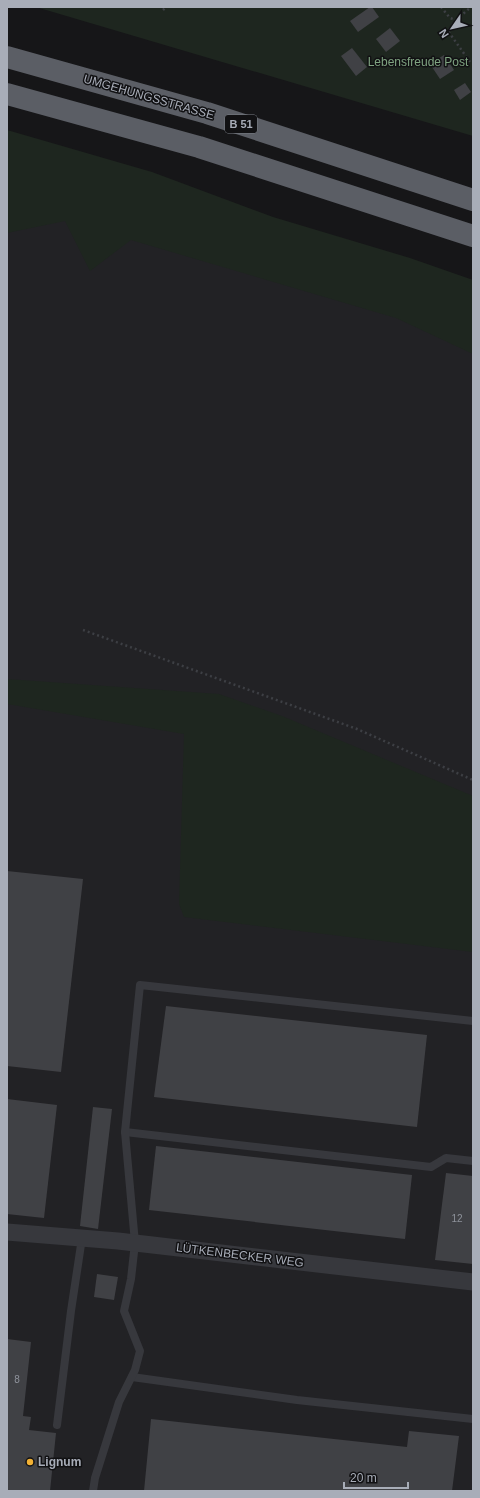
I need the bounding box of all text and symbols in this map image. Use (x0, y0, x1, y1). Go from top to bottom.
north arrow (432, 8, 472, 48)
text: N (436, 27, 451, 40)
park label: Lebensfreude Post (368, 55, 469, 69)
street label: UMGEHUNGSSTRASSE (82, 72, 216, 122)
road number: B 51 (225, 115, 257, 133)
house number: 12 (451, 1213, 463, 1224)
street label: LÜTKENBECKER WEG (175, 1240, 305, 1270)
house number: 8 (14, 1374, 20, 1385)
place label: Lignum (38, 1455, 81, 1469)
marker: Lignum (25, 1457, 35, 1467)
scale bar (344, 1464, 408, 1490)
text: 20 m (350, 1471, 377, 1485)

